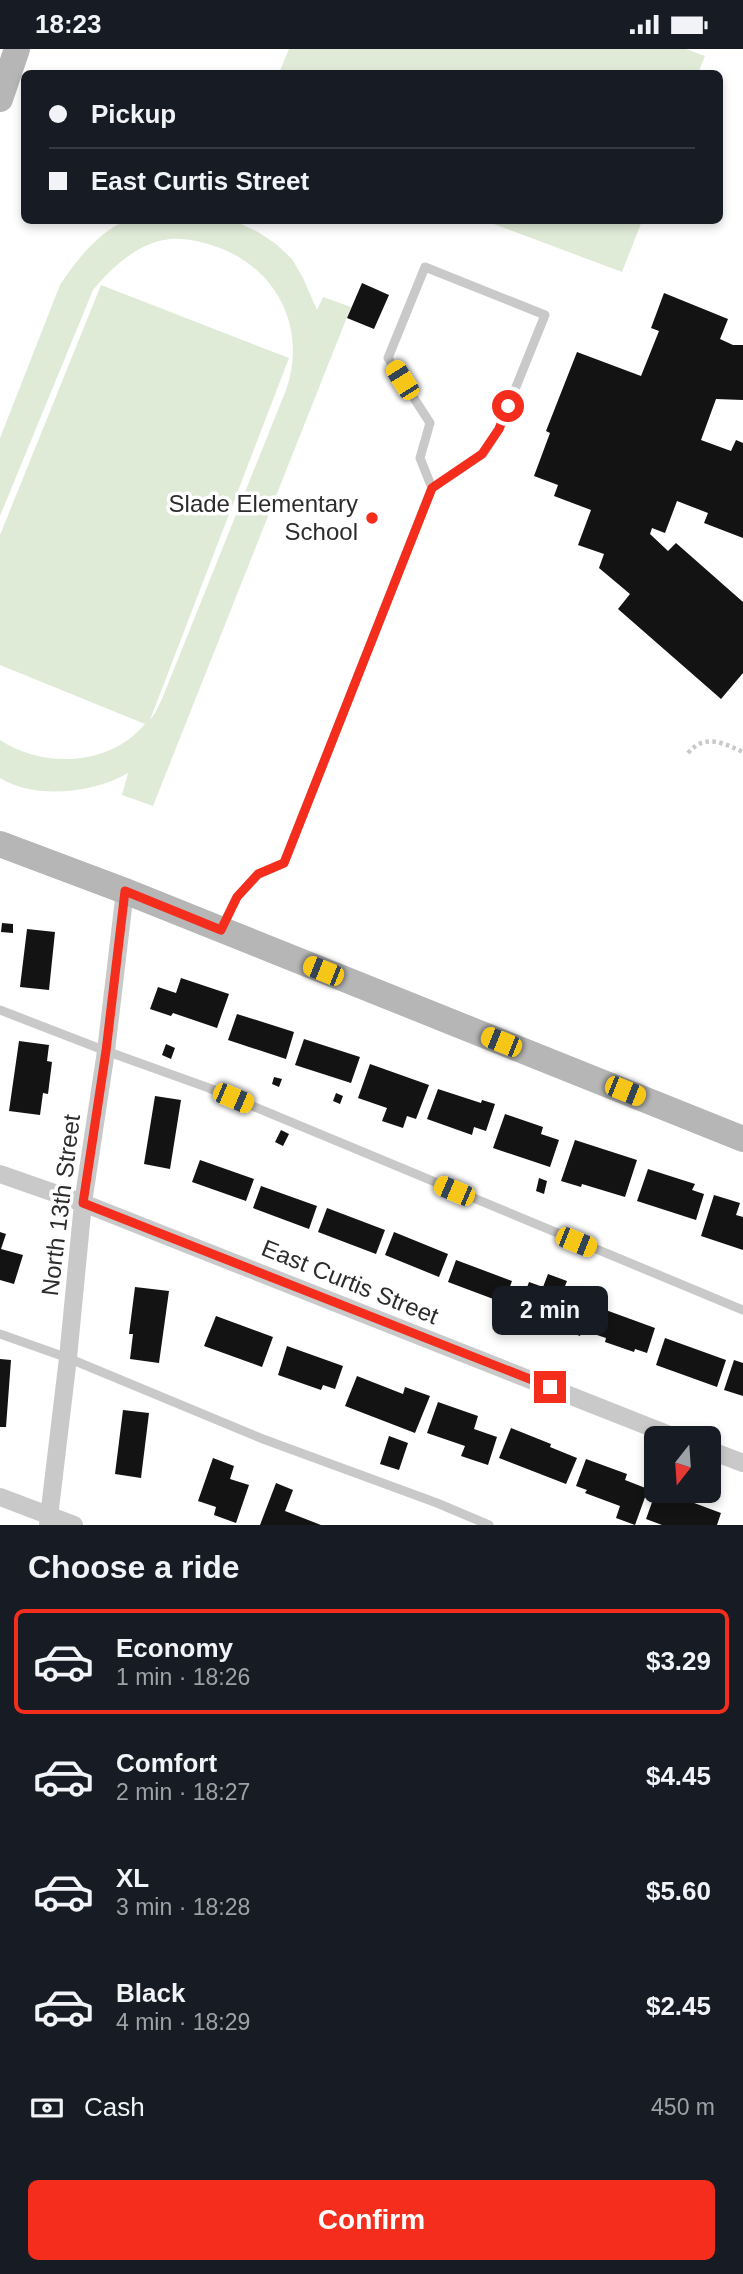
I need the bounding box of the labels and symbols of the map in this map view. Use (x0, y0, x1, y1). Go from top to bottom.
car (382, 357, 423, 403)
route start (492, 390, 524, 422)
place label: Slade Elementary School (169, 490, 358, 545)
marker: Slade Elementary School (364, 510, 380, 526)
car (300, 953, 347, 989)
car (478, 1024, 525, 1060)
car (602, 1073, 649, 1109)
car (210, 1080, 257, 1116)
street label: North 13th Street (36, 1112, 85, 1297)
car (431, 1173, 478, 1209)
car (553, 1224, 600, 1260)
street label: East Curtis Street (258, 1234, 443, 1329)
callout: 2 min (492, 1285, 608, 1335)
route end (534, 1371, 566, 1403)
north arrow (644, 1426, 721, 1503)

